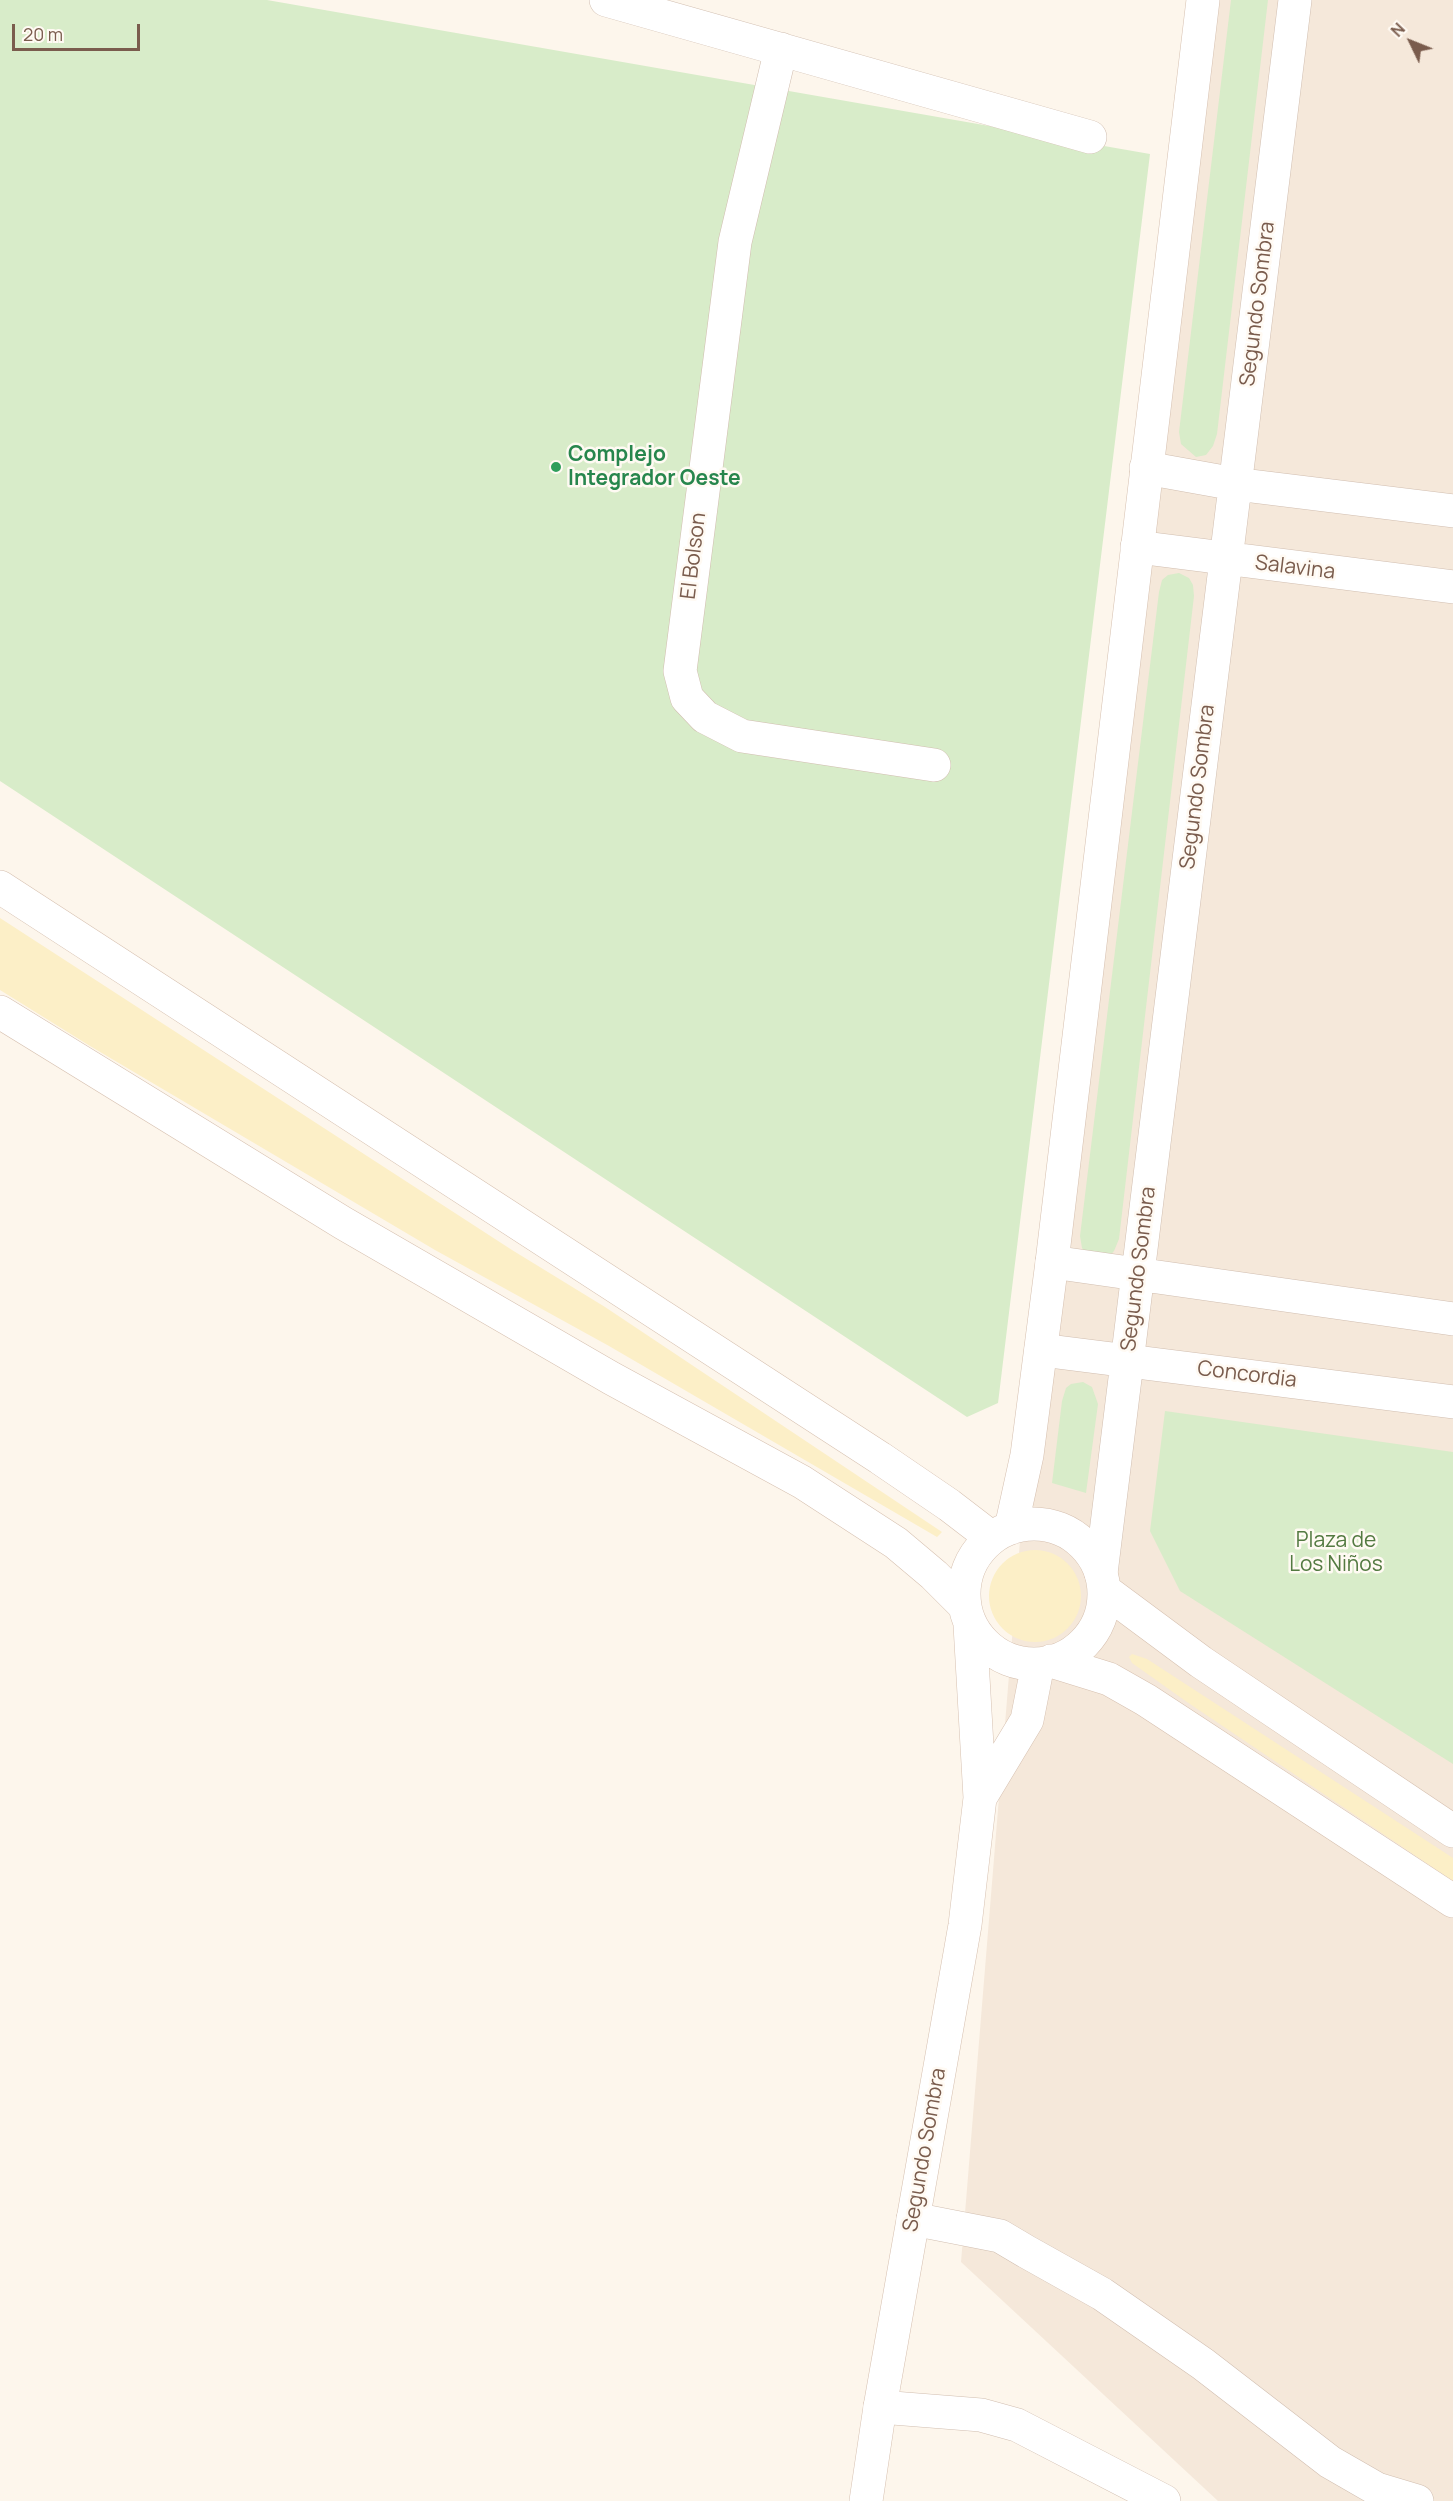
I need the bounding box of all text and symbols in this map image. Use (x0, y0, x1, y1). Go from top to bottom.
scale bar (15, 12, 142, 50)
north arrow (1381, 12, 1441, 72)
text: N (1386, 18, 1410, 41)
text: 20 m (23, 22, 63, 46)
street label: Segundo Sombra (1235, 220, 1281, 388)
place label: Complejo Integrador Oeste (568, 442, 741, 492)
marker: Complejo Integrador Oeste (549, 460, 563, 474)
street label: El Bolson (676, 511, 712, 601)
street label: Salavina (1254, 551, 1336, 585)
street label: Segundo Sombra (1175, 703, 1221, 871)
street label: Segundo Sombra (1116, 1185, 1162, 1353)
street label: Concordia (1196, 1356, 1298, 1394)
park label: Plaza de Los Niños (1289, 1528, 1383, 1578)
street label: Segundo Sombra (898, 2066, 952, 2234)

